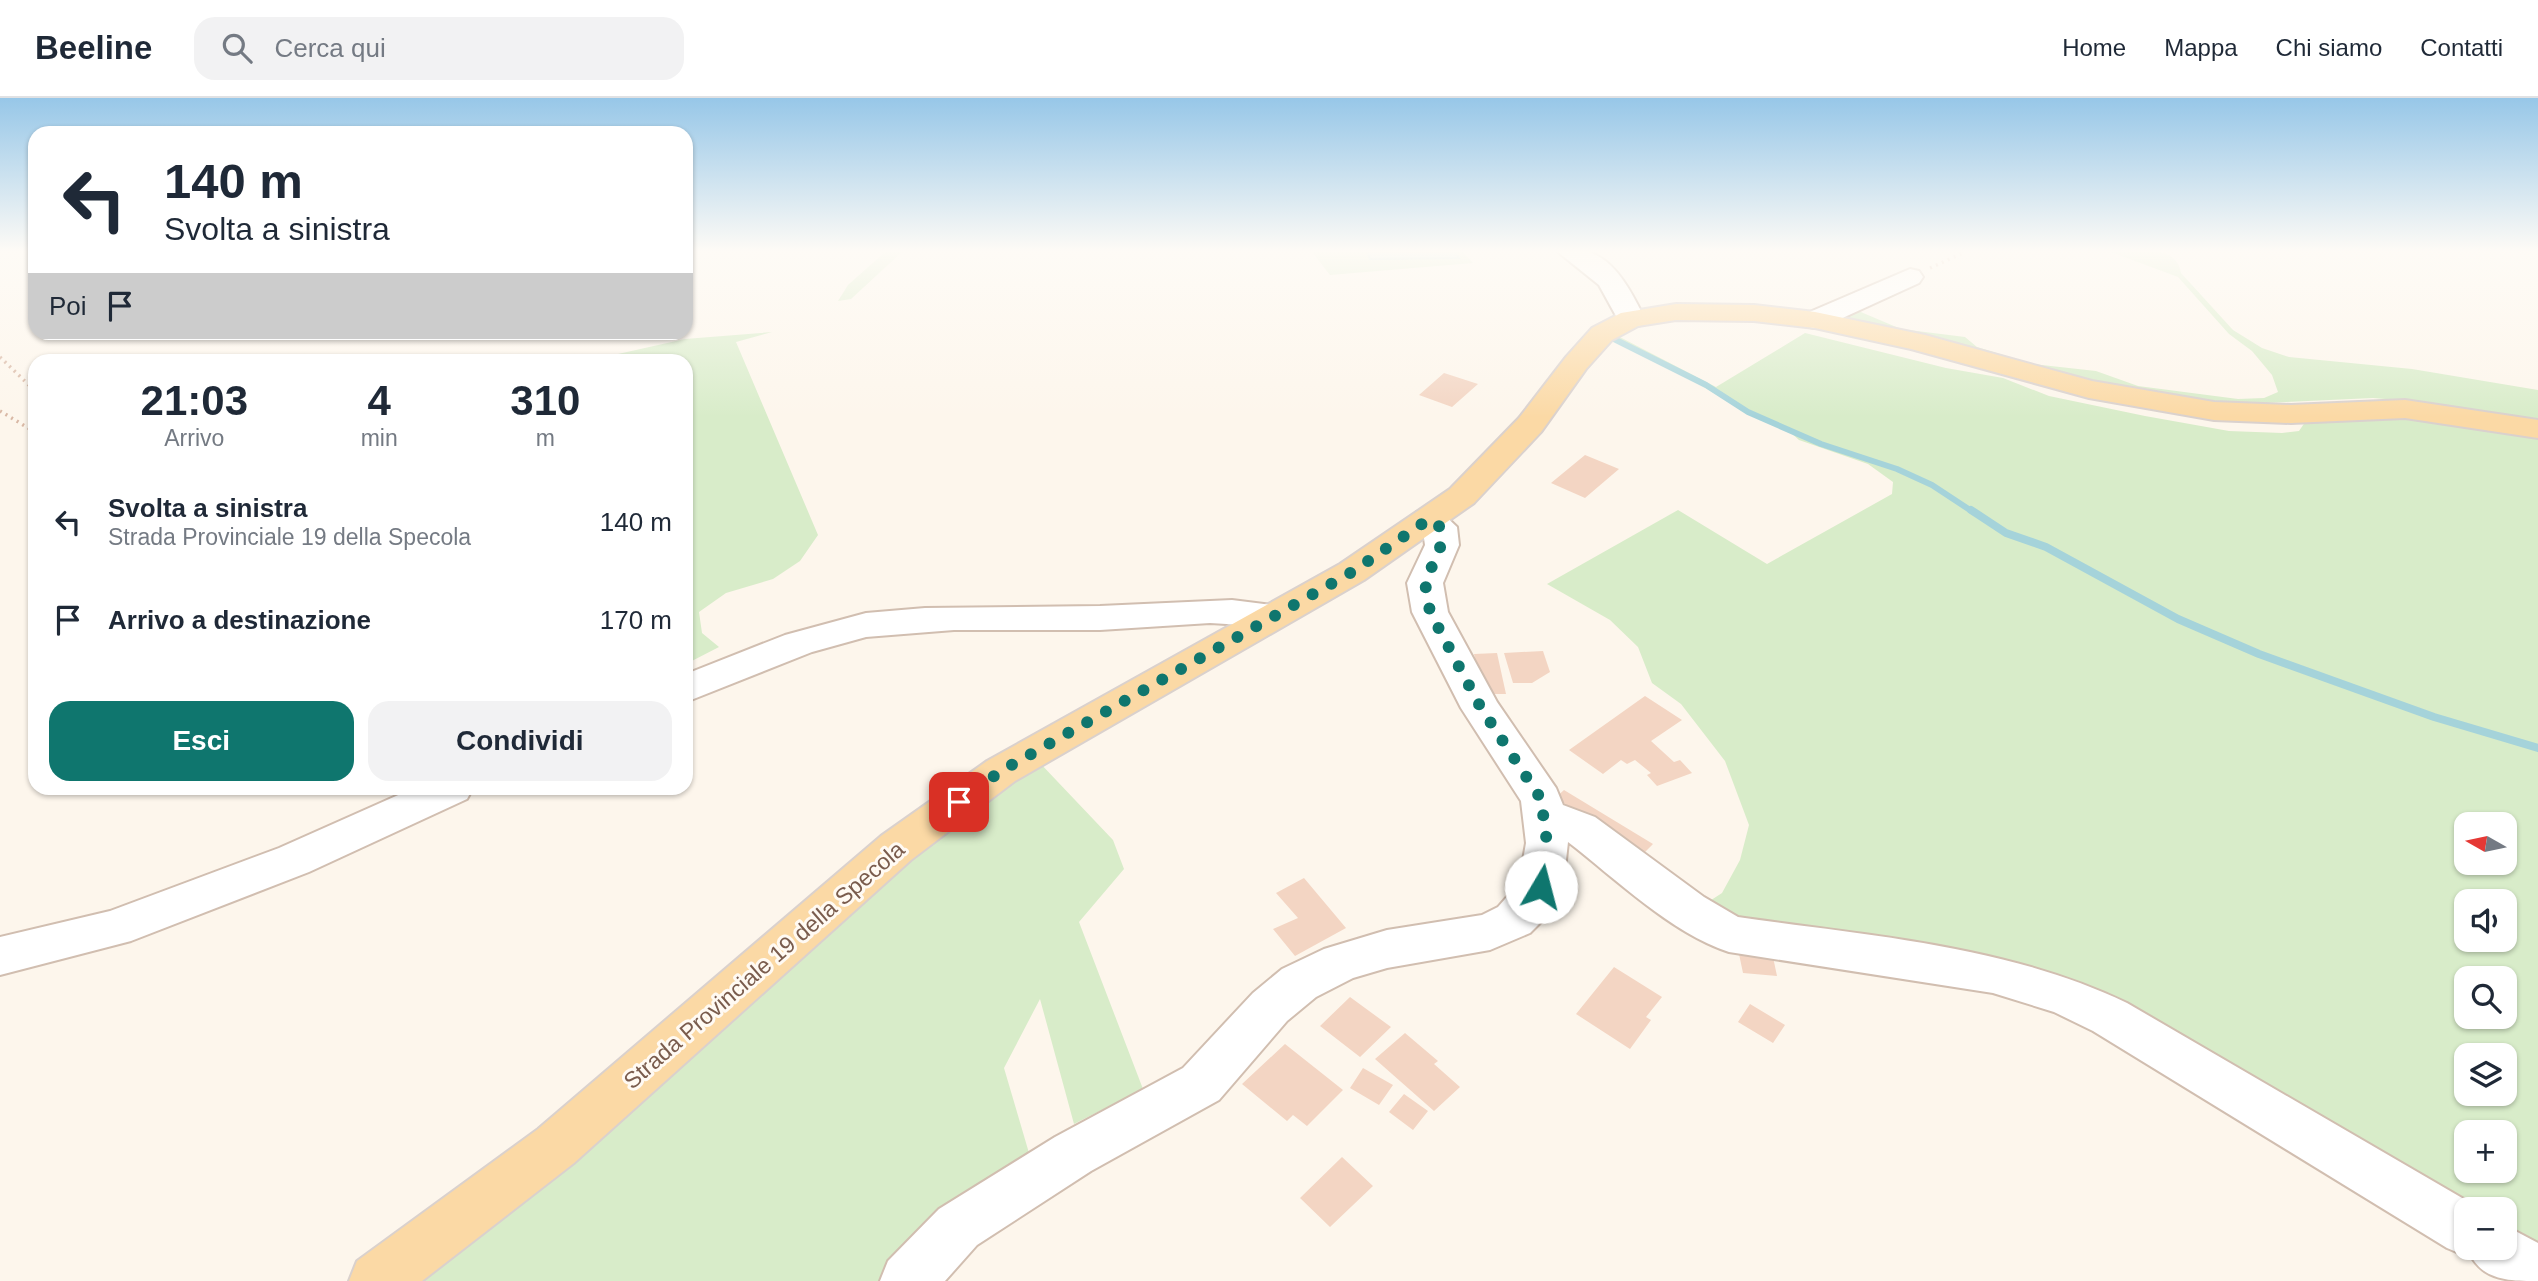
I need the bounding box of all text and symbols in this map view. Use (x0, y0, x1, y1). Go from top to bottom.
search box (194, 17, 684, 80)
text: Beeline (35, 29, 152, 66)
icon: search (218, 29, 256, 67)
text: Cerca qui (274, 33, 386, 63)
text: Home (2062, 34, 2126, 61)
text: Mappa (2164, 34, 2238, 61)
text: Chi siamo (2276, 34, 2382, 61)
text: Contatti (2420, 34, 2503, 61)
icon: left (49, 154, 140, 245)
text: 140 m (164, 154, 303, 208)
text: Svolta a sinistra (164, 211, 390, 247)
icon: arrive (101, 287, 139, 325)
text: Poi (49, 291, 87, 321)
text: 21:03 (141, 377, 248, 424)
text: 4 (367, 377, 391, 424)
text: 310 (510, 377, 580, 424)
text: Arrivo (164, 425, 224, 451)
text: min (361, 425, 398, 451)
text: m (536, 425, 555, 451)
text: Svolta a sinistra (108, 493, 307, 523)
icon: left (49, 503, 87, 541)
text: 140 m (600, 507, 672, 537)
text: Strada Provinciale 19 della Specola (108, 524, 471, 550)
icon: arrive (49, 601, 87, 639)
text: Arrivo a destinazione (108, 605, 371, 635)
text: 170 m (600, 605, 672, 635)
button: Esci (49, 701, 354, 781)
button: Condividi (368, 701, 672, 781)
pin (929, 772, 989, 832)
icon: arrive (940, 783, 978, 821)
north arrow (2454, 812, 2516, 875)
map controls (2454, 812, 2517, 1260)
street label: Strada Provinciale 19 della Specola (618, 836, 910, 1094)
position arrow (1504, 850, 1578, 924)
button: sound (2454, 889, 2517, 952)
button: search (2454, 966, 2517, 1029)
button: layers (2454, 1043, 2517, 1106)
button: + (2454, 1120, 2517, 1183)
button: − (2454, 1197, 2517, 1260)

